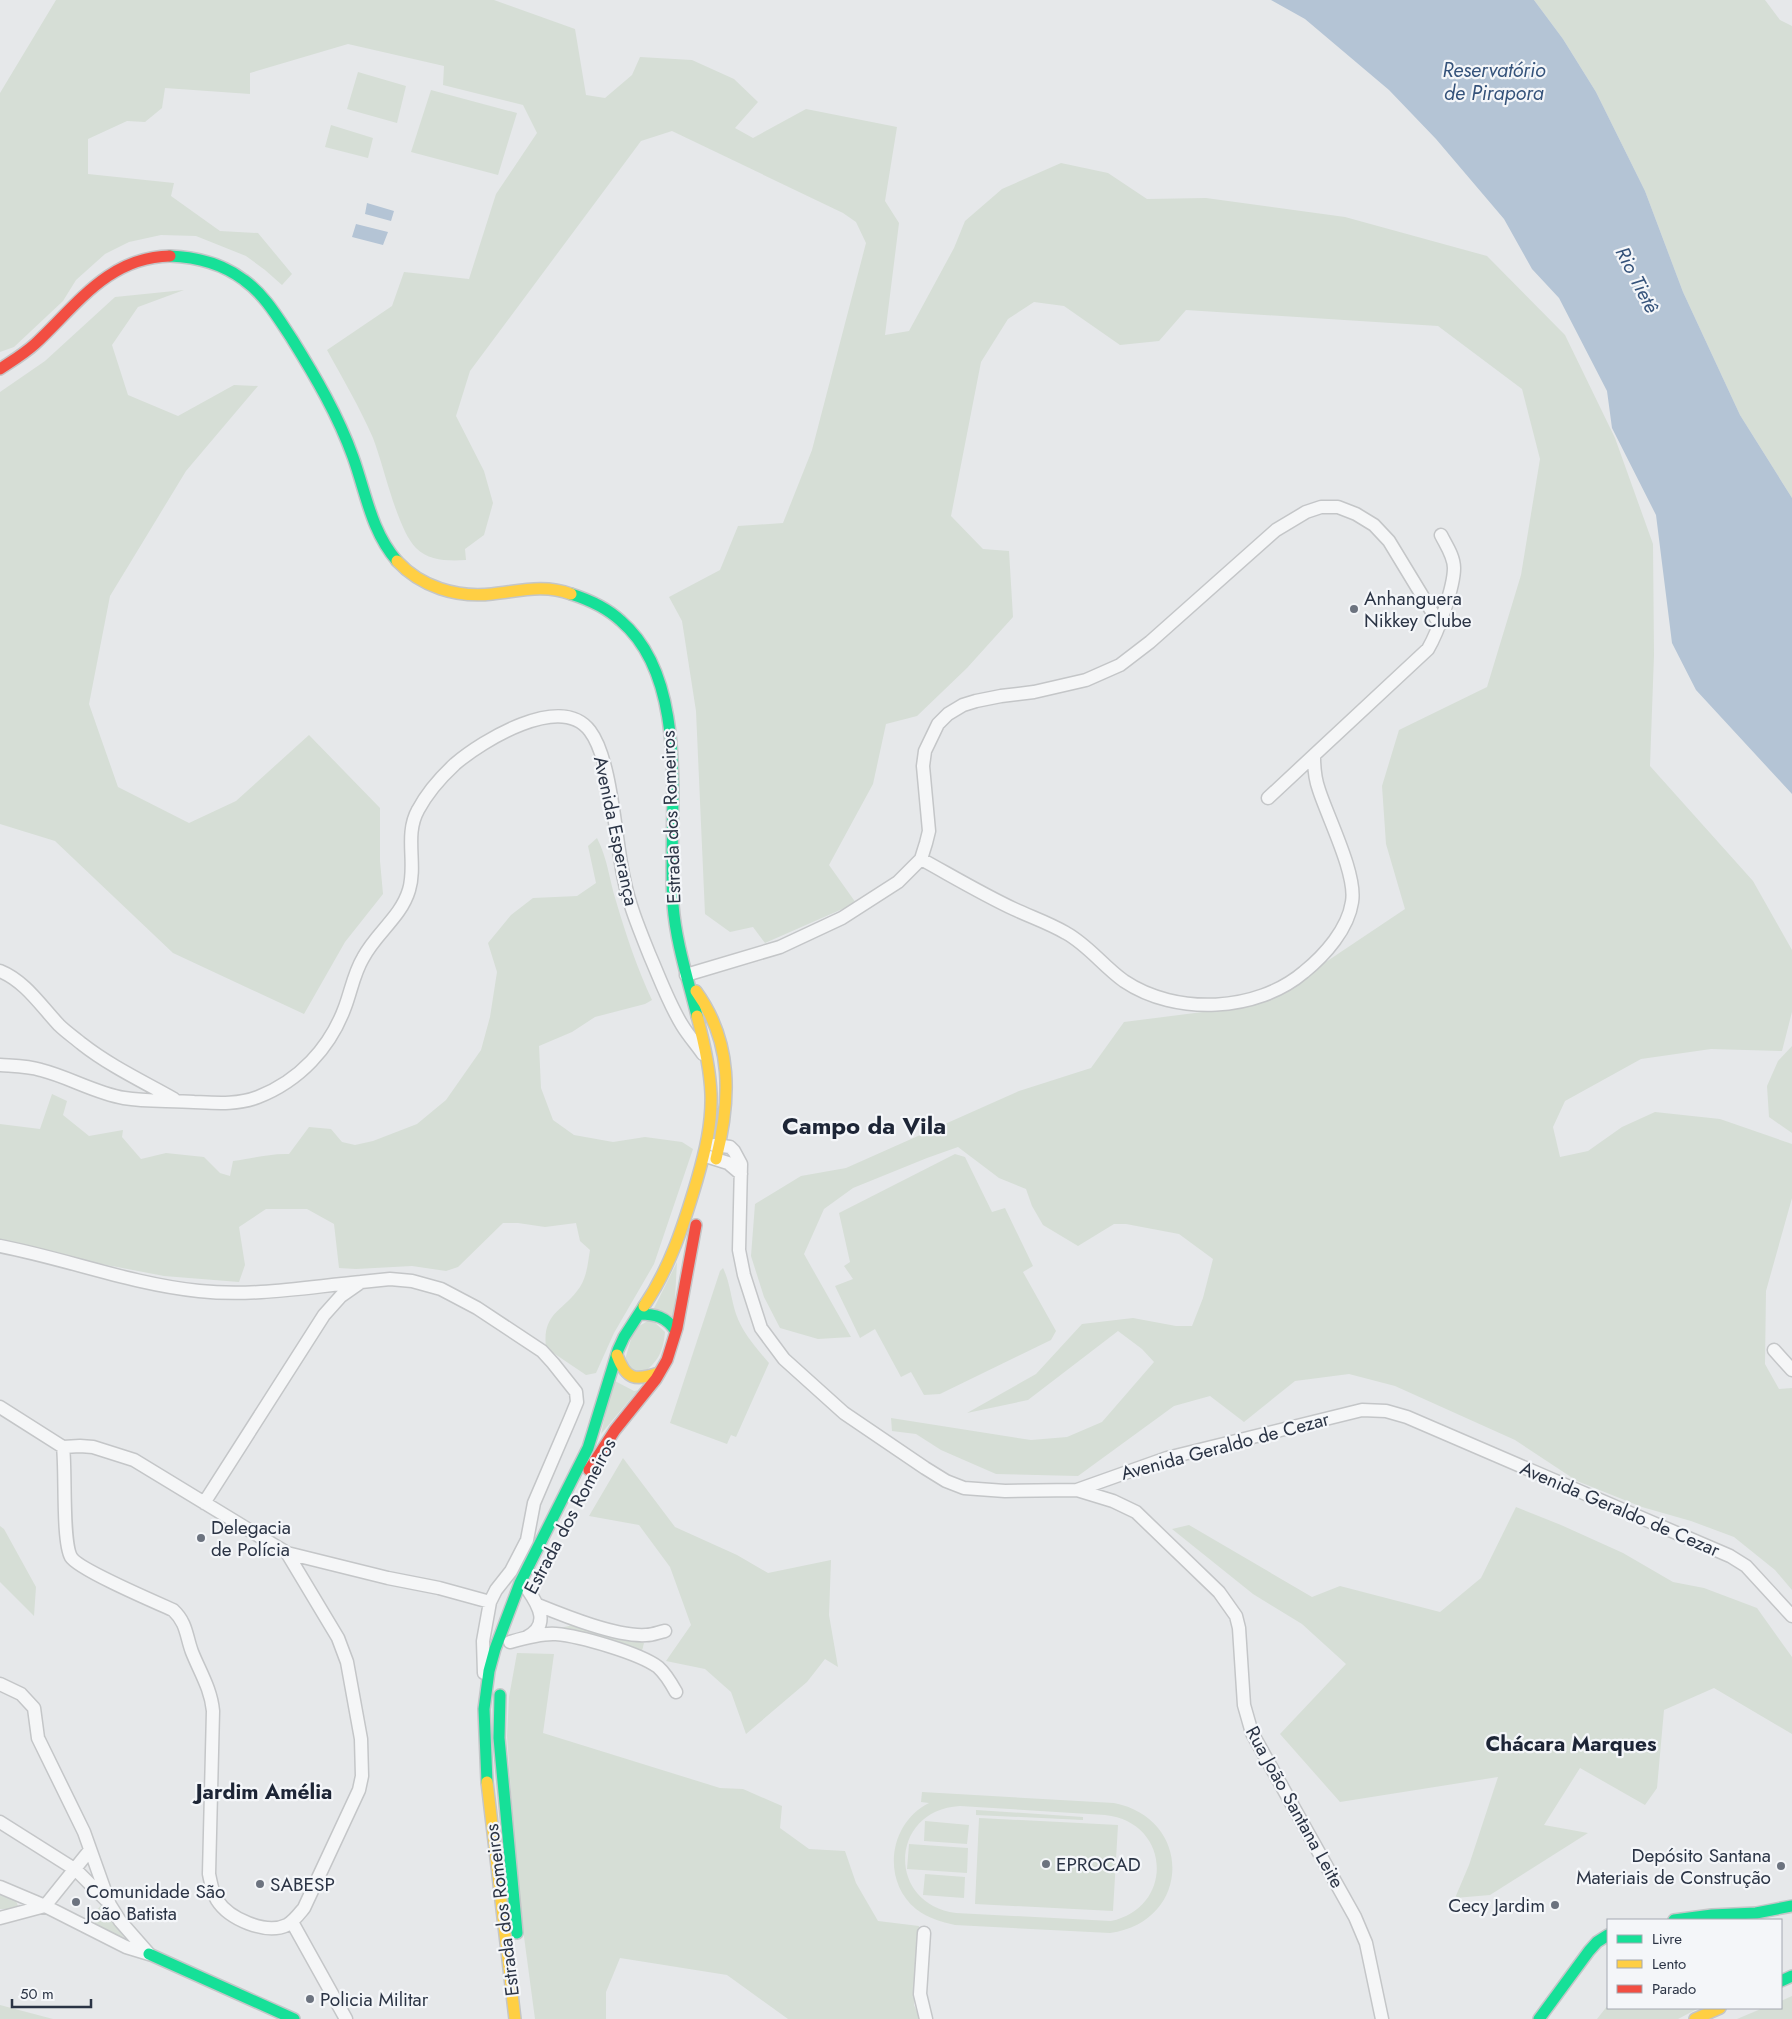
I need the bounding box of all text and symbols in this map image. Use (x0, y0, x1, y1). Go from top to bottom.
water label: Reservatório de Pirapora (1442, 56, 1546, 108)
water label: Rio Tietê (1608, 242, 1666, 318)
place label: Anhanguera Nikkey Clube (1364, 585, 1472, 634)
marker: Anhanguera Nikkey Clube (1348, 603, 1360, 615)
street label: Estrada dos Romeiros (654, 730, 688, 904)
street label: Avenida Esperança (587, 754, 645, 908)
district label: Campo da Vila (782, 1108, 946, 1143)
street label: Avenida Geraldo de Cezar (1118, 1405, 1333, 1487)
street label: Estrada dos Romeiros (517, 1433, 623, 1599)
street label: Avenida Geraldo de Cezar (1516, 1455, 1725, 1564)
place label: Delegacia de Polícia (211, 1514, 291, 1563)
marker: Delegacia de Polícia (195, 1532, 207, 1544)
street label: Rua João Santana Leite (1239, 1721, 1351, 1893)
district label: Chácara Marques (1485, 1729, 1657, 1759)
district label: Jardim Amélia (192, 1777, 332, 1807)
street label: Estrada dos Romeiros (478, 1822, 526, 1998)
place label: Depósito Santana Materiais de Construção (1576, 1842, 1771, 1891)
place label: EPROCAD (1056, 1851, 1141, 1878)
marker: EPROCAD (1040, 1858, 1052, 1870)
marker: Depósito Santana Materiais de Construção (1775, 1860, 1787, 1872)
place label: SABESP (270, 1871, 335, 1898)
place label: Comunidade São João Batista (83, 1878, 225, 1927)
marker: SABESP (254, 1878, 266, 1890)
place label: Cecy Jardim (1448, 1892, 1545, 1919)
marker: Comunidade São João Batista (70, 1896, 82, 1908)
marker: Cecy Jardim (1549, 1899, 1561, 1911)
legend (1607, 1919, 1782, 2009)
text: Livre (1652, 1928, 1682, 1950)
text: Lento (1652, 1953, 1686, 1975)
scale bar (12, 1976, 91, 2008)
text: Parado (1652, 1978, 1696, 2000)
text: 50 m (20, 1983, 54, 2005)
place label: Policia Militar (320, 1986, 429, 2013)
marker: Policia Militar (304, 1993, 316, 2005)

